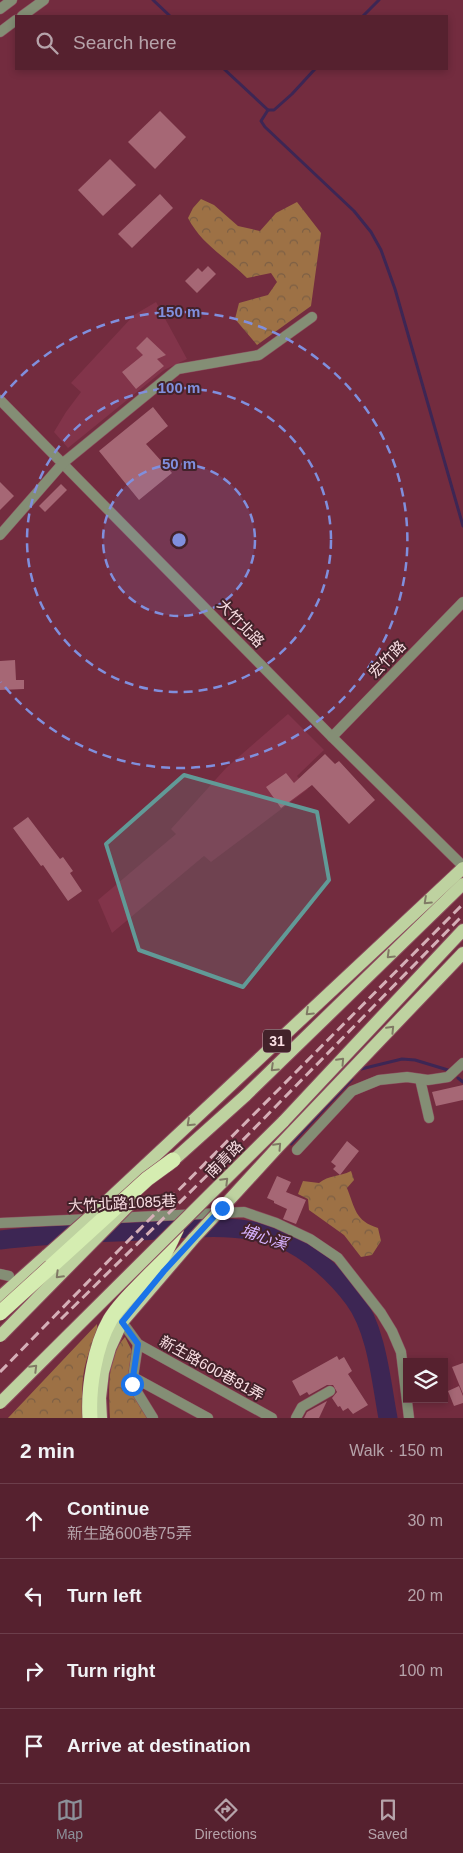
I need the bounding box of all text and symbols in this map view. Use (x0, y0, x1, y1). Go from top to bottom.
search box (15, 15, 448, 70)
icon: search (33, 29, 61, 57)
text: Search here (73, 32, 177, 53)
text: 150 m (158, 303, 200, 320)
text: 100 m (158, 379, 200, 396)
text: 50 m (162, 455, 196, 472)
centre of rings (170, 531, 188, 549)
street label: 大竹北路 (214, 596, 268, 650)
street label: 宏竹路 (365, 637, 409, 681)
one-way arrow (424, 895, 433, 904)
one-way arrow (387, 949, 396, 958)
one-way arrow (305, 1006, 314, 1015)
one-way arrow (385, 1025, 394, 1034)
road number: 31 (263, 1030, 291, 1052)
one-way arrow (335, 1058, 344, 1067)
one-way arrow (270, 1062, 279, 1071)
one-way arrow (187, 1117, 196, 1126)
street label: 南青路 (202, 1137, 246, 1181)
one-way arrow (272, 1143, 281, 1152)
one-way arrow (219, 1177, 228, 1186)
street label: 大竹北路1085巷 (67, 1192, 177, 1214)
route end (211, 1197, 234, 1220)
water label: 埔心溪 (239, 1221, 291, 1253)
one-way arrow (56, 1270, 65, 1279)
street label: 新生路600巷81弄 (157, 1332, 267, 1404)
map controls (403, 1358, 448, 1403)
button: layers (403, 1358, 448, 1403)
one-way arrow (29, 1365, 38, 1374)
route start (121, 1373, 144, 1396)
text: 2 min (20, 1439, 75, 1462)
text: Walk · 150 m (349, 1442, 443, 1459)
text: Continue (67, 1498, 149, 1519)
icon: ahead (20, 1507, 48, 1535)
text: 30 m (407, 1512, 443, 1529)
text: 新生路600巷75弄 (67, 1525, 192, 1542)
icon: left (20, 1582, 48, 1610)
text: Turn left (67, 1585, 142, 1606)
text: 20 m (407, 1587, 443, 1604)
icon: right (20, 1657, 48, 1685)
text: Turn right (67, 1660, 155, 1681)
text: 100 m (399, 1662, 443, 1679)
icon: arrive (20, 1732, 48, 1760)
text: Arrive at destination (67, 1735, 251, 1756)
tab: Map (56, 1796, 84, 1842)
tab: Directions (195, 1796, 257, 1842)
tab: Saved (368, 1796, 407, 1842)

